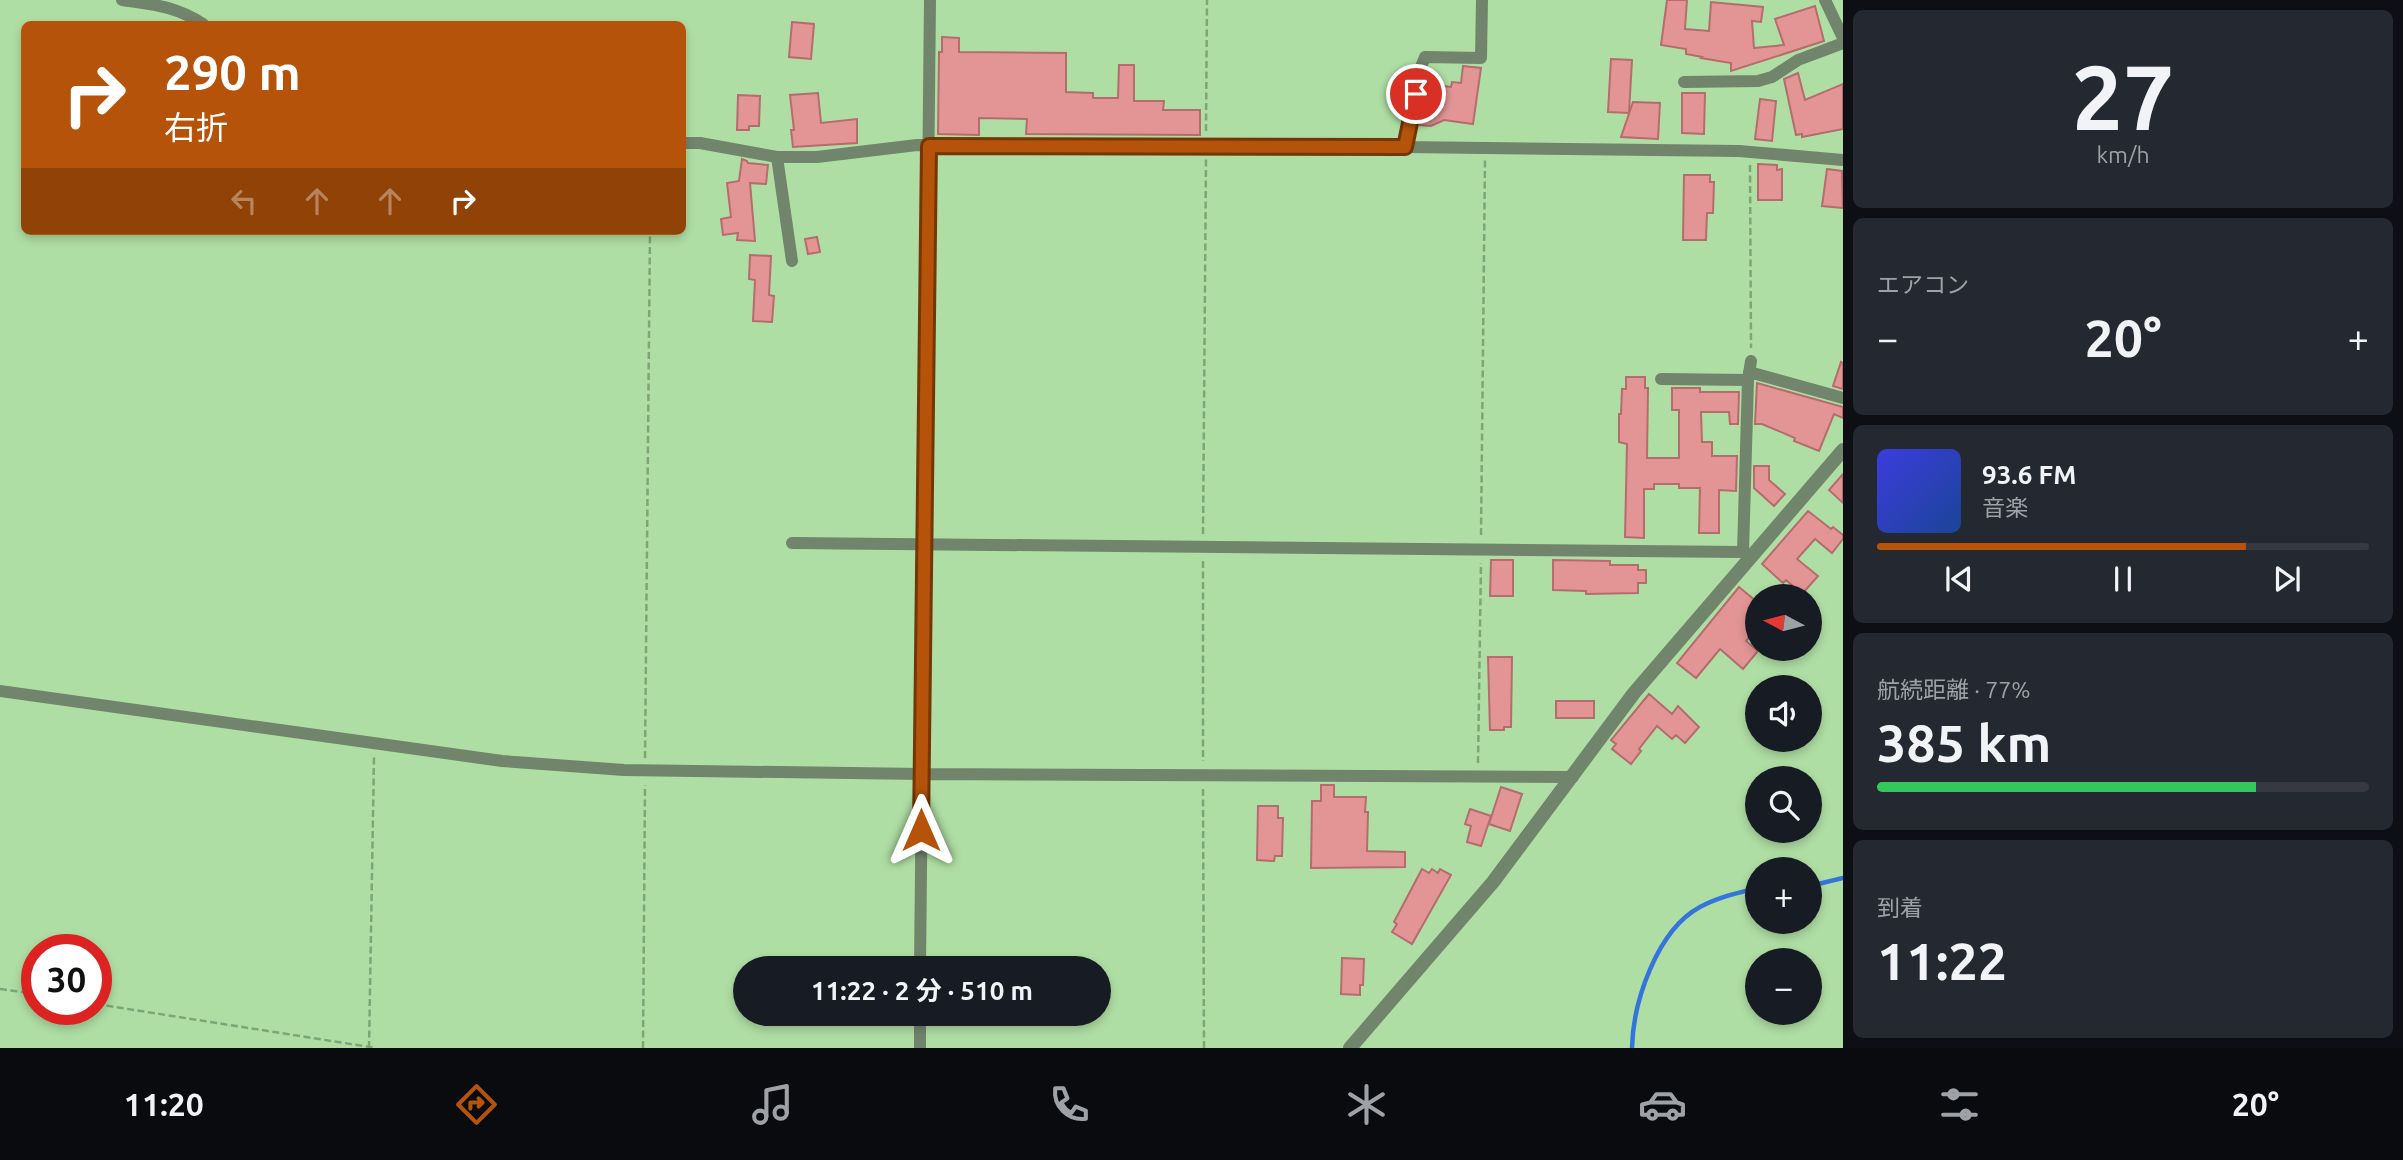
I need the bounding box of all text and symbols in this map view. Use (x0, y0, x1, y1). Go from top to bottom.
text: 290 m (164, 44, 301, 99)
text: 27 (2072, 45, 2174, 147)
icon: right (49, 49, 140, 140)
pin (1386, 64, 1446, 124)
icon: arrive (1397, 75, 1435, 113)
text: 右折 (164, 109, 228, 145)
text: km/h (2096, 142, 2150, 167)
icon: left (225, 182, 263, 220)
icon: ahead (298, 182, 336, 220)
icon: ahead (371, 182, 409, 220)
icon: right (444, 182, 482, 220)
text: エアコン (1877, 272, 1969, 297)
text: 20° (2084, 309, 2162, 367)
text: − (1877, 317, 1898, 359)
text: + (2348, 317, 2369, 359)
text: 93.6 FM (1982, 460, 2076, 489)
text: 音楽 (1982, 495, 2028, 520)
icon: previous (1940, 560, 1978, 598)
icon: pause (2104, 560, 2142, 598)
icon: next (2268, 560, 2306, 598)
north arrow (1745, 584, 1822, 662)
map controls (1745, 584, 1822, 1025)
button: sound (1745, 675, 1822, 752)
text: 航続距離 · 77% (1877, 677, 2030, 702)
text: 385 km (1877, 714, 2051, 772)
button: search (1745, 766, 1822, 843)
position arrow (884, 793, 958, 867)
button: + (1745, 857, 1822, 934)
text: 到着 (1877, 895, 1923, 920)
text: 11:22 (1877, 932, 2007, 990)
speed limit sign: 30 (21, 934, 112, 1025)
button: − (1745, 948, 1822, 1025)
text: 11:22 · 2 分 · 510 m (811, 976, 1033, 1005)
icon: directions (452, 1080, 501, 1129)
icon: music (748, 1080, 797, 1129)
icon: phone (1045, 1080, 1094, 1129)
icon: climate (1342, 1080, 1391, 1129)
icon: car (1638, 1080, 1687, 1129)
icon: filters (1935, 1080, 1984, 1129)
text: 11:20 (124, 1086, 204, 1122)
text: 20° (2232, 1086, 2279, 1122)

